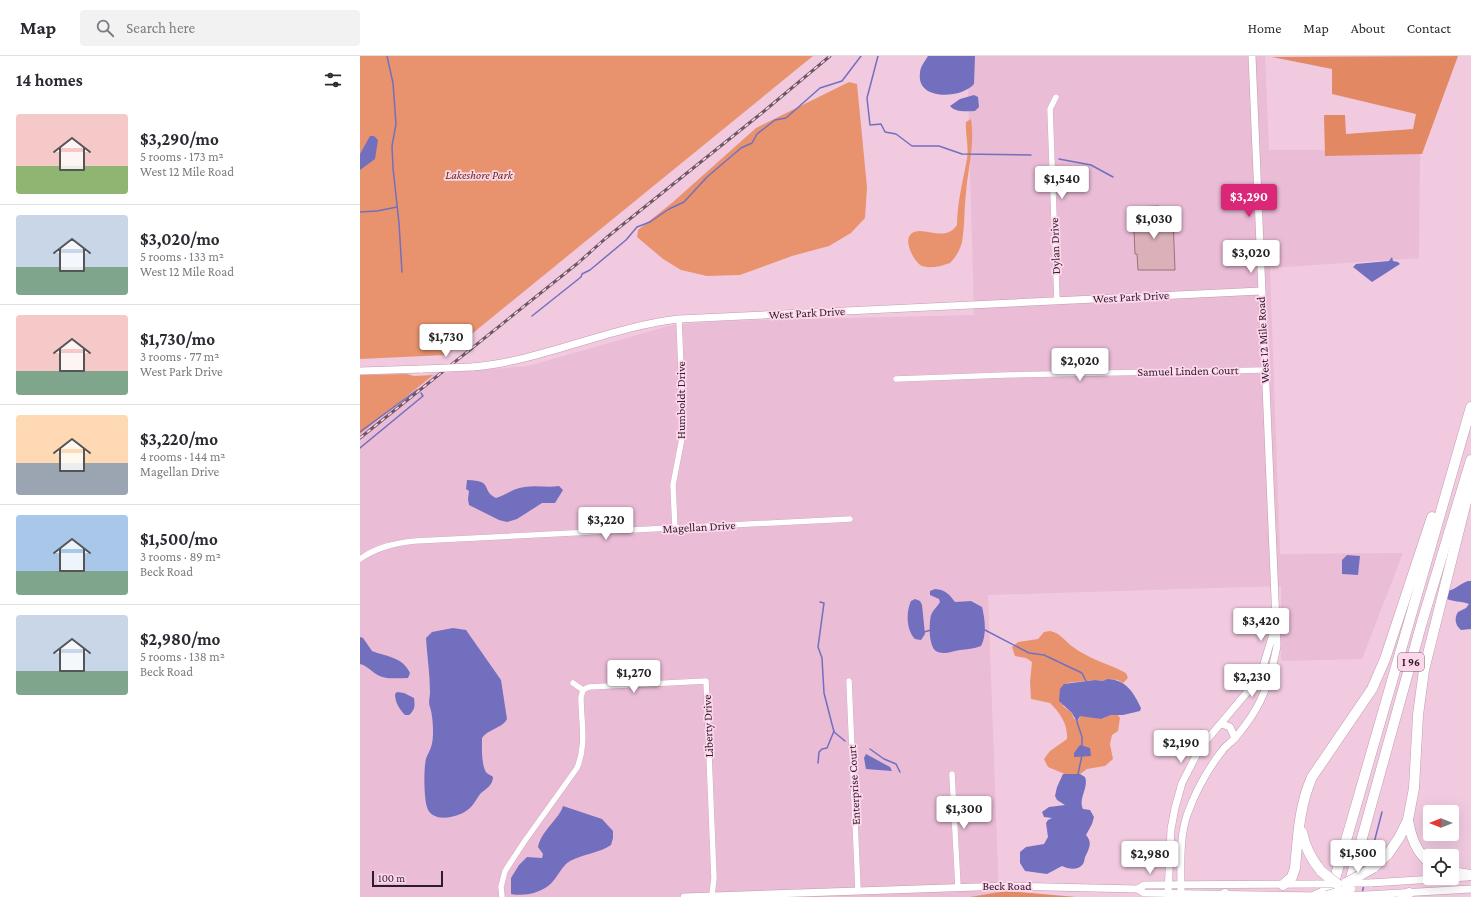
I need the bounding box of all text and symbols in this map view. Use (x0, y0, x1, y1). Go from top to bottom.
search box (80, 10, 360, 46)
text: Map (20, 17, 56, 38)
icon: search (94, 17, 116, 39)
text: Search here (126, 20, 195, 36)
text: Home (1248, 20, 1281, 36)
text: Map (1303, 20, 1329, 36)
text: About (1351, 20, 1385, 36)
text: Contact (1407, 20, 1451, 36)
icon: filters (322, 69, 344, 91)
text: 14 homes (16, 71, 83, 90)
icon: home (48, 130, 96, 178)
text: $3,290/mo (140, 130, 219, 149)
text: 5 rooms · 173 m² (140, 149, 224, 164)
text: West 12 Mile Road (140, 164, 234, 179)
pin: $1,540 (1029, 166, 1095, 200)
park label: Lakeshore Park (445, 168, 514, 182)
text: $1,540 (1044, 171, 1080, 186)
pin: $3,290 (1216, 184, 1282, 218)
text: $3,290 (1230, 189, 1268, 204)
pin: $1,030 (1121, 206, 1187, 240)
text: $1,030 (1136, 211, 1172, 226)
street label: Dylan Drive (1047, 217, 1063, 275)
text: $3,020/mo (140, 230, 220, 249)
icon: home (48, 231, 96, 279)
pin: $3,020 (1218, 240, 1284, 274)
text: $3,020 (1232, 245, 1270, 260)
text: 5 rooms · 133 m² (140, 249, 224, 264)
text: West 12 Mile Road (140, 264, 234, 279)
street label: West Park Drive (1092, 288, 1170, 306)
street label: West 12 Mile Road (1254, 296, 1272, 384)
street label: West Park Drive (768, 304, 846, 322)
pin: $1,730 (413, 324, 479, 358)
text: $1,730 (428, 329, 464, 344)
text: $1,730/mo (140, 330, 215, 349)
icon: home (48, 331, 96, 379)
pin: $2,020 (1047, 348, 1113, 382)
text: 3 rooms · 77 m² (140, 349, 219, 364)
text: $2,020 (1061, 353, 1099, 368)
street label: Humboldt Drive (674, 361, 688, 439)
street label: Samuel Linden Court (1137, 363, 1240, 379)
text: West Park Drive (140, 364, 223, 379)
text: $3,220/mo (140, 430, 218, 449)
icon: home (48, 431, 96, 479)
text: 4 rooms · 144 m² (140, 449, 225, 464)
text: Magellan Drive (140, 464, 219, 479)
pin: $3,220 (573, 507, 639, 541)
text: $3,220 (587, 512, 625, 527)
street label: Magellan Drive (662, 518, 736, 536)
text: $1,500/mo (140, 530, 218, 549)
icon: home (48, 531, 96, 579)
text: 3 rooms · 89 m² (140, 549, 221, 564)
text: Beck Road (140, 564, 193, 579)
pin: $3,420 (1228, 608, 1294, 642)
text: $3,420 (1242, 613, 1280, 628)
text: $2,980/mo (140, 630, 220, 649)
icon: home (48, 631, 96, 679)
text: 5 rooms · 138 m² (140, 649, 225, 664)
road number: I 96 (1398, 653, 1424, 671)
pin: $1,270 (601, 660, 667, 694)
text: Beck Road (140, 664, 193, 679)
pin: $2,230 (1219, 664, 1285, 698)
text: $1,270 (616, 665, 652, 680)
text: $2,230 (1233, 669, 1271, 684)
street label: Liberty Drive (700, 694, 716, 758)
pin: $2,190 (1148, 730, 1214, 764)
text: $2,190 (1163, 735, 1199, 750)
street label: Enterprise Court (845, 744, 863, 825)
pin: $1,300 (931, 796, 997, 830)
text: $1,300 (945, 801, 983, 816)
north arrow (1423, 805, 1459, 841)
map controls (1423, 805, 1459, 885)
pin: $1,500 (1325, 840, 1391, 874)
pin: $2,980 (1117, 841, 1183, 875)
text: $1,500 (1339, 845, 1377, 860)
text: $2,980 (1130, 846, 1170, 861)
button: locate (1423, 849, 1459, 885)
scale bar (372, 869, 443, 888)
text: 100 m (378, 872, 405, 884)
street label: Beck Road (982, 879, 1032, 893)

